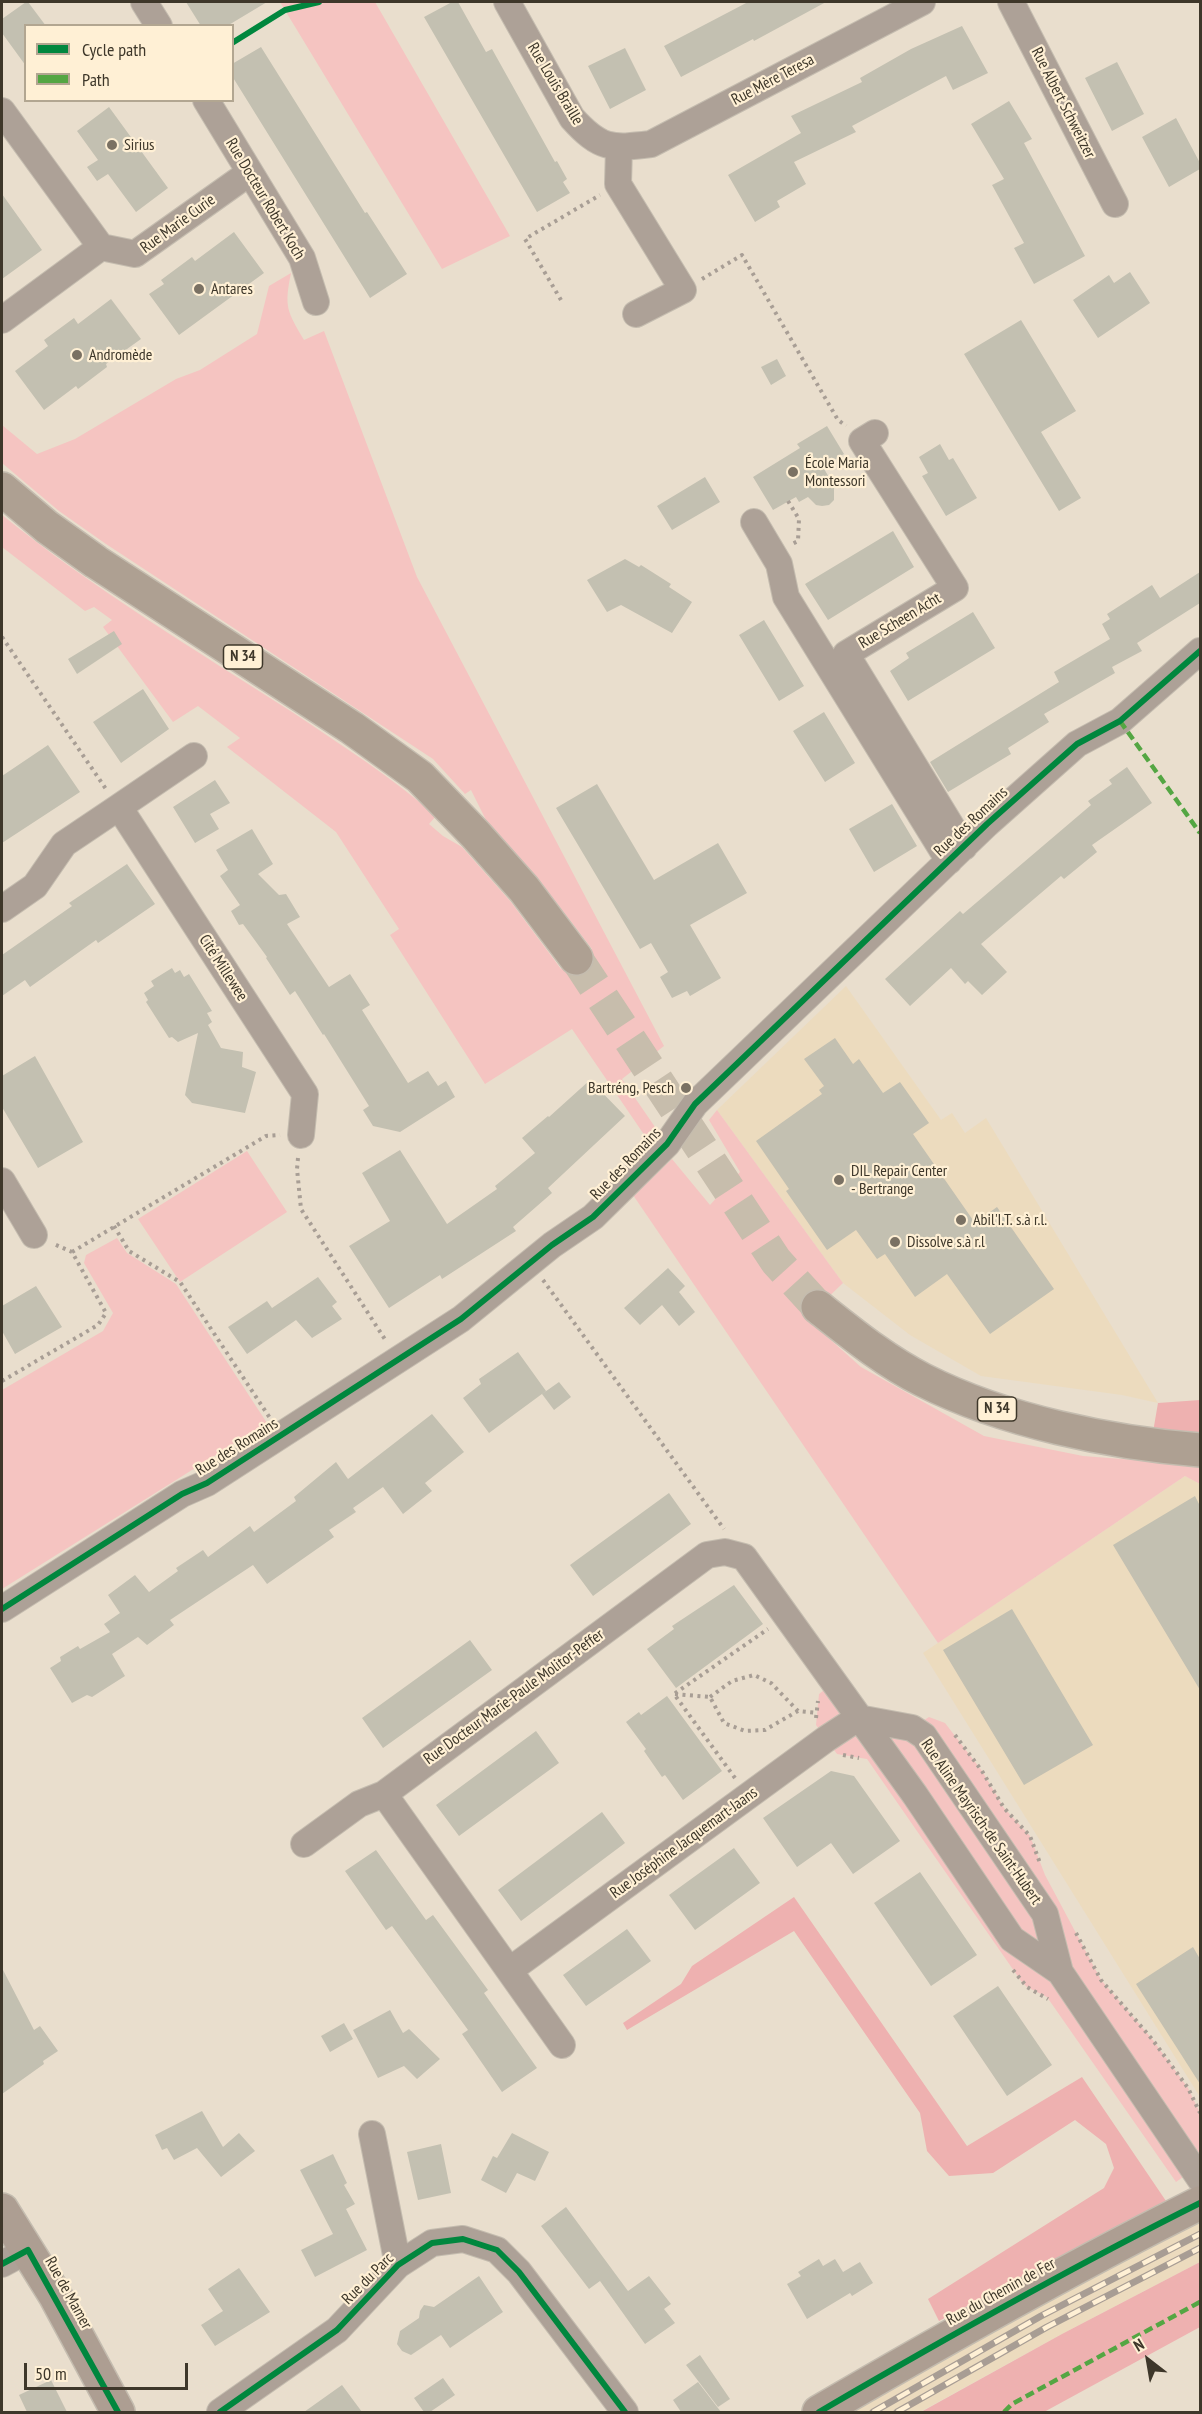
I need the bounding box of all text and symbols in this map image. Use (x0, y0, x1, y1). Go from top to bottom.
legend (24, 24, 234, 102)
text: Cycle path (82, 38, 146, 61)
street label: Rue Louis Braille (523, 39, 587, 129)
street label: Rue Albert Schweitzer (1027, 44, 1099, 162)
street label: Rue Mère Teresa (728, 50, 818, 110)
text: Path (82, 68, 110, 91)
place label: Sirius (124, 135, 155, 155)
street label: Rue Docteur Robert Koch (221, 135, 309, 263)
marker: Sirius (105, 138, 119, 152)
street label: Rue Marie Curie (137, 190, 219, 258)
place label: Antares (211, 279, 253, 299)
marker: Antares (192, 282, 206, 296)
place label: Andromède (89, 345, 152, 365)
marker: Andromède (70, 348, 84, 362)
place label: École Maria Montessori (805, 453, 869, 491)
marker: École Maria Montessori (786, 465, 800, 479)
street label: Rue Scheen Acht (856, 589, 944, 653)
road number: N 34 (224, 645, 262, 669)
street label: Rue des Romains (930, 783, 1012, 861)
street label: Cité Millewee (195, 931, 251, 1005)
place label: Bartréng, Pesch (588, 1078, 674, 1098)
marker: Bartréng, Pesch (679, 1081, 693, 1095)
street label: Rue des Romains (587, 1124, 665, 1204)
place label: DIL Repair Center - Bertrange (851, 1161, 947, 1199)
marker: DIL Repair Center - Bertrange (832, 1173, 846, 1187)
place label: Abil'I.T. s.à r.l. (973, 1210, 1047, 1230)
marker: Abil'I.T. s.à r.l. (954, 1213, 968, 1227)
place label: Dissolve s.à r.l (907, 1232, 985, 1252)
marker: Dissolve s.à r.l (888, 1235, 902, 1249)
road number: N 34 (978, 1397, 1016, 1421)
street label: Rue des Romains (192, 1414, 282, 1480)
street label: Rue Docteur Marie-Paule Molitor-Peffer (420, 1625, 608, 1769)
street label: Rue Aline Mayrisch-de Saint-Hubert (917, 1736, 1045, 1908)
street label: Rue Joséphine Jacquemart-Jaans (607, 1783, 761, 1903)
street label: Rue du Parc (338, 2249, 398, 2309)
street label: Rue de Mamer (40, 2254, 96, 2332)
street label: Rue du Chemin de Fer (943, 2254, 1059, 2330)
north arrow (1118, 2330, 1178, 2390)
text: N (1130, 2334, 1148, 2355)
scale bar (27, 2351, 190, 2389)
text: 50 m (35, 2362, 67, 2385)

